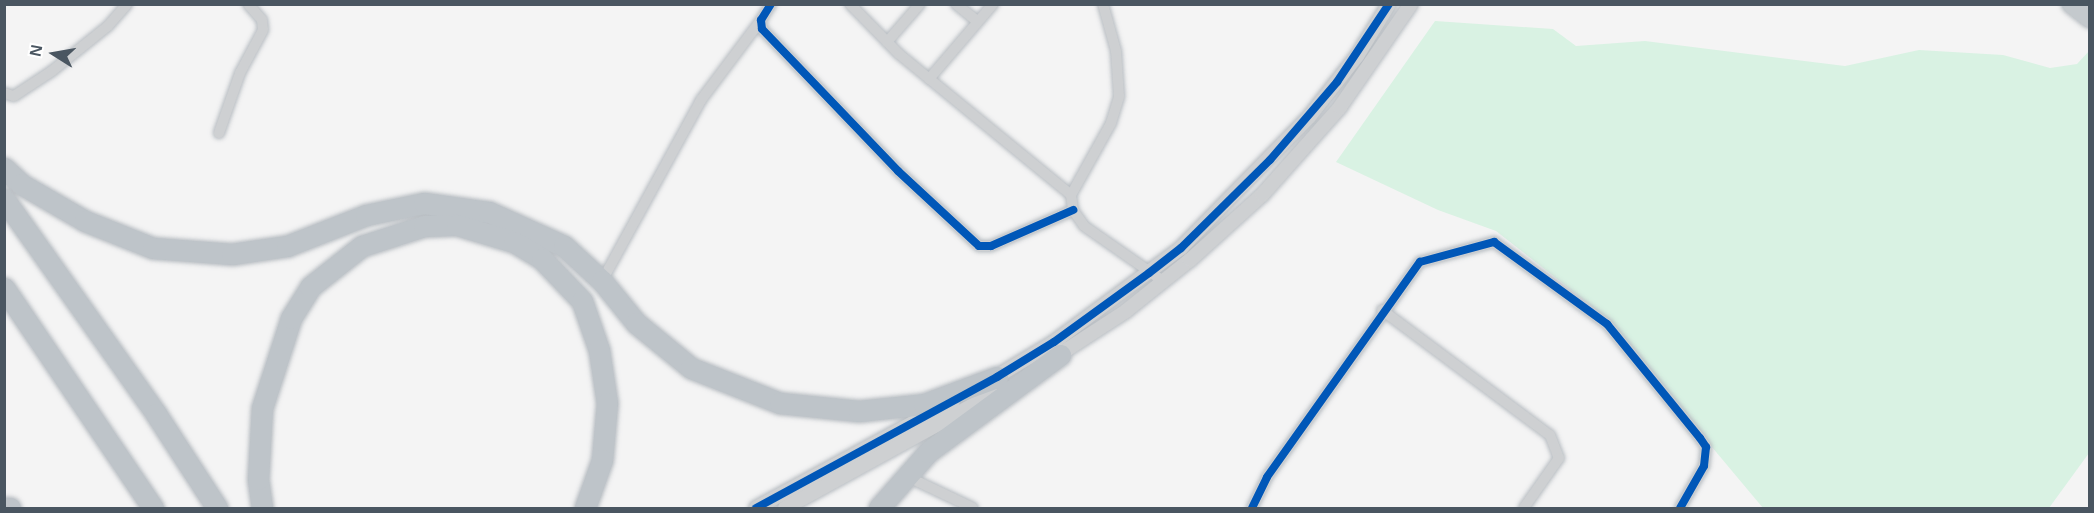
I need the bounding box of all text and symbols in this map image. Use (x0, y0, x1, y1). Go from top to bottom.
north arrow (24, 24, 84, 84)
text: N (26, 43, 45, 58)

